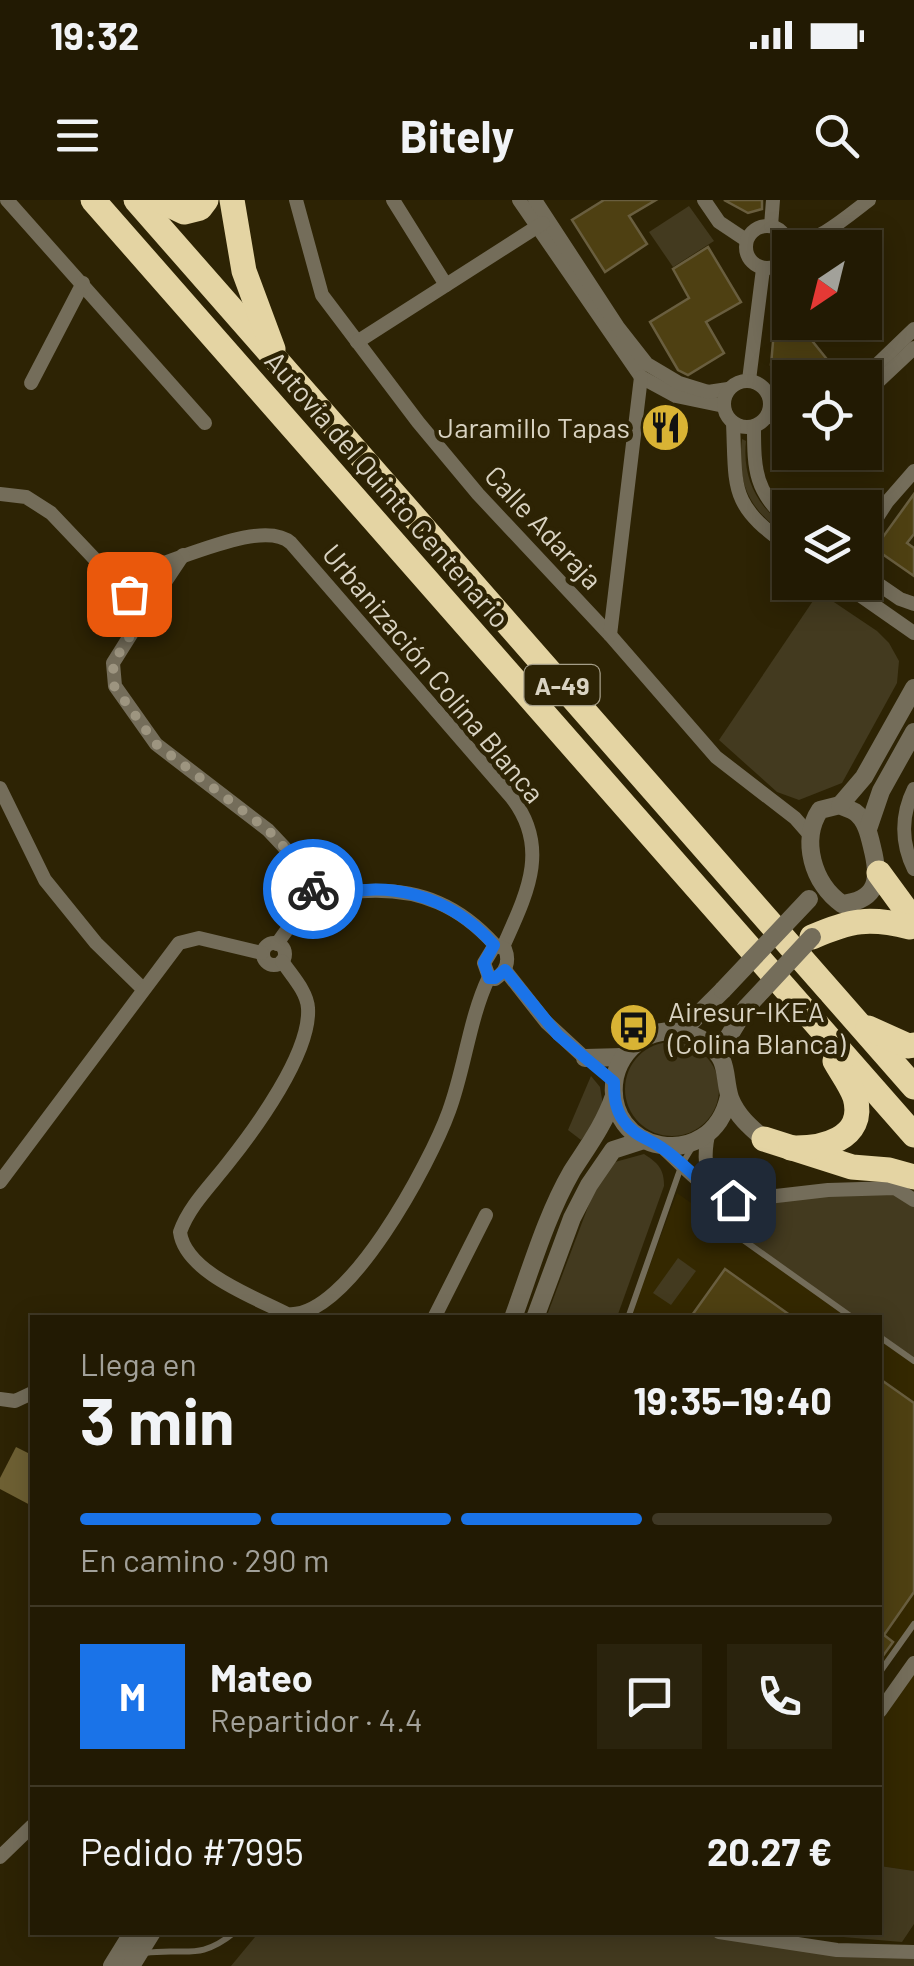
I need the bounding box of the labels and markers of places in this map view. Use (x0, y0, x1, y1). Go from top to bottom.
restaurant icon: Jaramillo Tapas (639, 401, 691, 453)
place label: Jaramillo Tapas (438, 410, 630, 444)
pin (87, 552, 172, 637)
place label: Airesur-IKEA (Colina Blanca) (667, 994, 846, 1060)
bus stop icon: Airesur-IKEA (Colina Blanca) (607, 1001, 659, 1053)
pin (691, 1158, 776, 1243)

